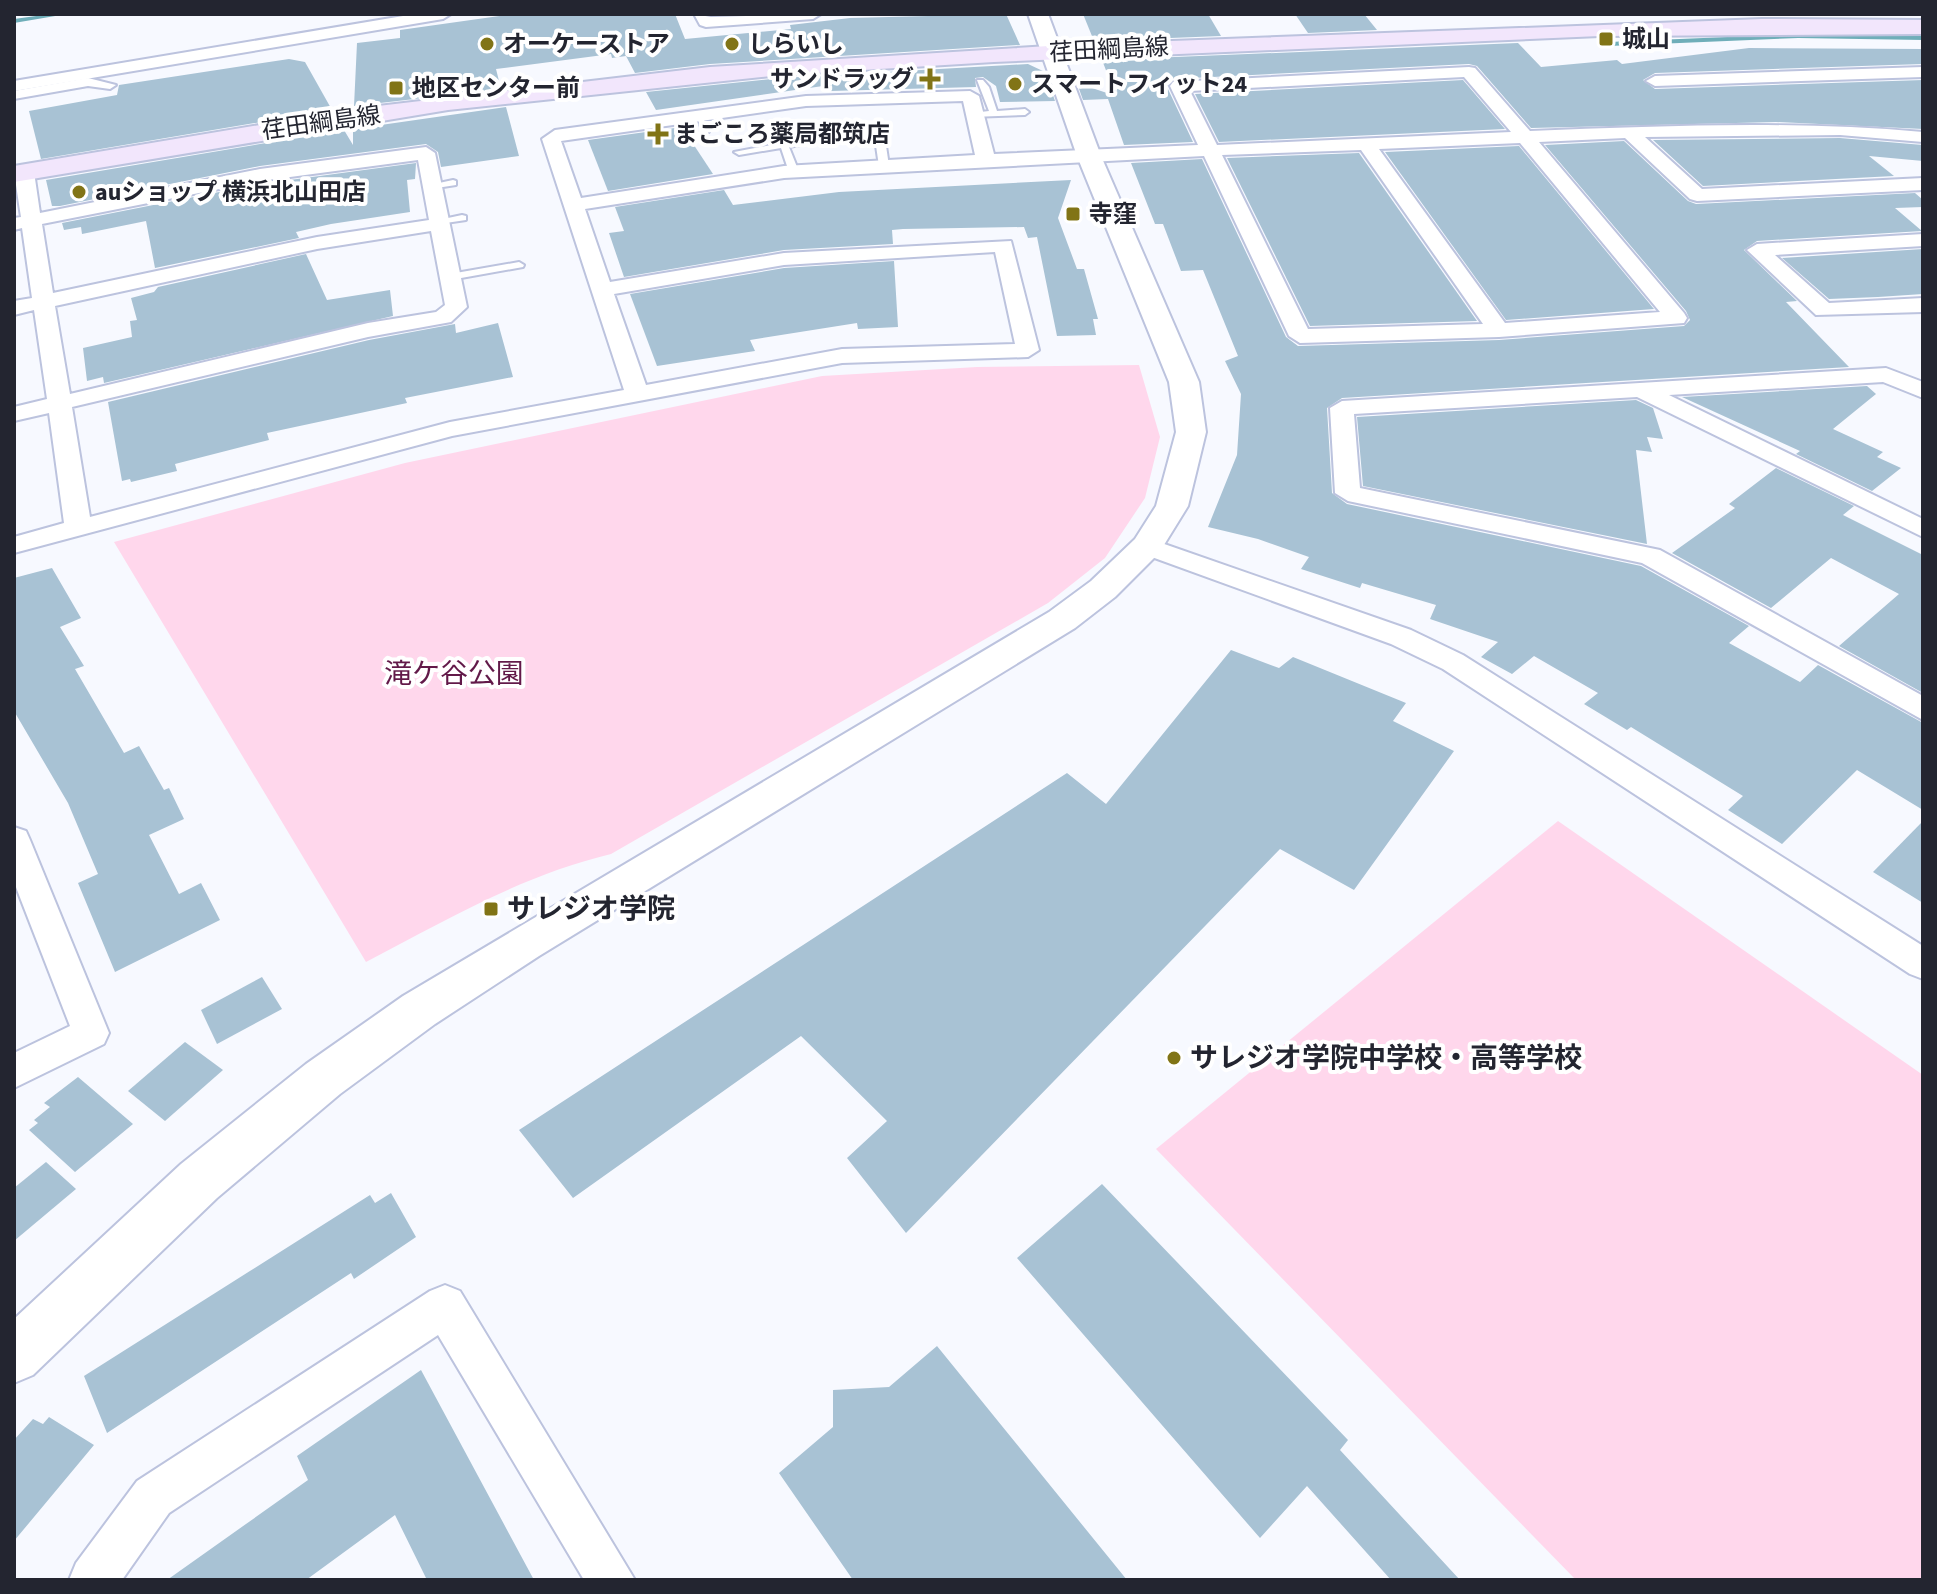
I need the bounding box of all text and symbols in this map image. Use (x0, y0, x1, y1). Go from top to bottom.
place label: 城山 (1622, 22, 1670, 57)
place label: オーケーストア (503, 27, 670, 62)
place label: しらいし (748, 27, 844, 62)
street label: 荏田綱島線 (1048, 29, 1170, 71)
marker: 城山 (1597, 30, 1615, 48)
marker: オーケーストア (478, 35, 496, 53)
marker: しらいし (723, 35, 741, 53)
place label: サンドラッグ (770, 62, 914, 97)
place label: スマートフィット24 (1031, 67, 1247, 102)
marker: サンドラッグ (921, 70, 939, 88)
place label: 地区センター前 (412, 71, 580, 106)
marker: スマートフィット24 (1006, 75, 1024, 93)
marker: 地区センター前 (387, 79, 405, 97)
street label: 荏田綱島線 (259, 97, 383, 149)
place label: まごころ薬局都筑店 (674, 117, 890, 152)
marker: まごころ薬局都筑店 (649, 125, 667, 143)
place label: auショップ 横浜北山田店 (95, 175, 366, 210)
marker: auショップ 横浜北山田店 (70, 183, 88, 201)
place label: 寺窪 (1089, 197, 1137, 232)
marker: 寺窪 (1064, 205, 1082, 223)
park label: 滝ケ谷公園 (384, 654, 524, 694)
place label: サレジオ学院 (507, 889, 675, 929)
marker: サレジオ学院 (482, 900, 500, 918)
place label: サレジオ学院中学校・高等学校 (1190, 1038, 1582, 1078)
marker: サレジオ学院中学校・高等学校 (1165, 1049, 1183, 1067)

